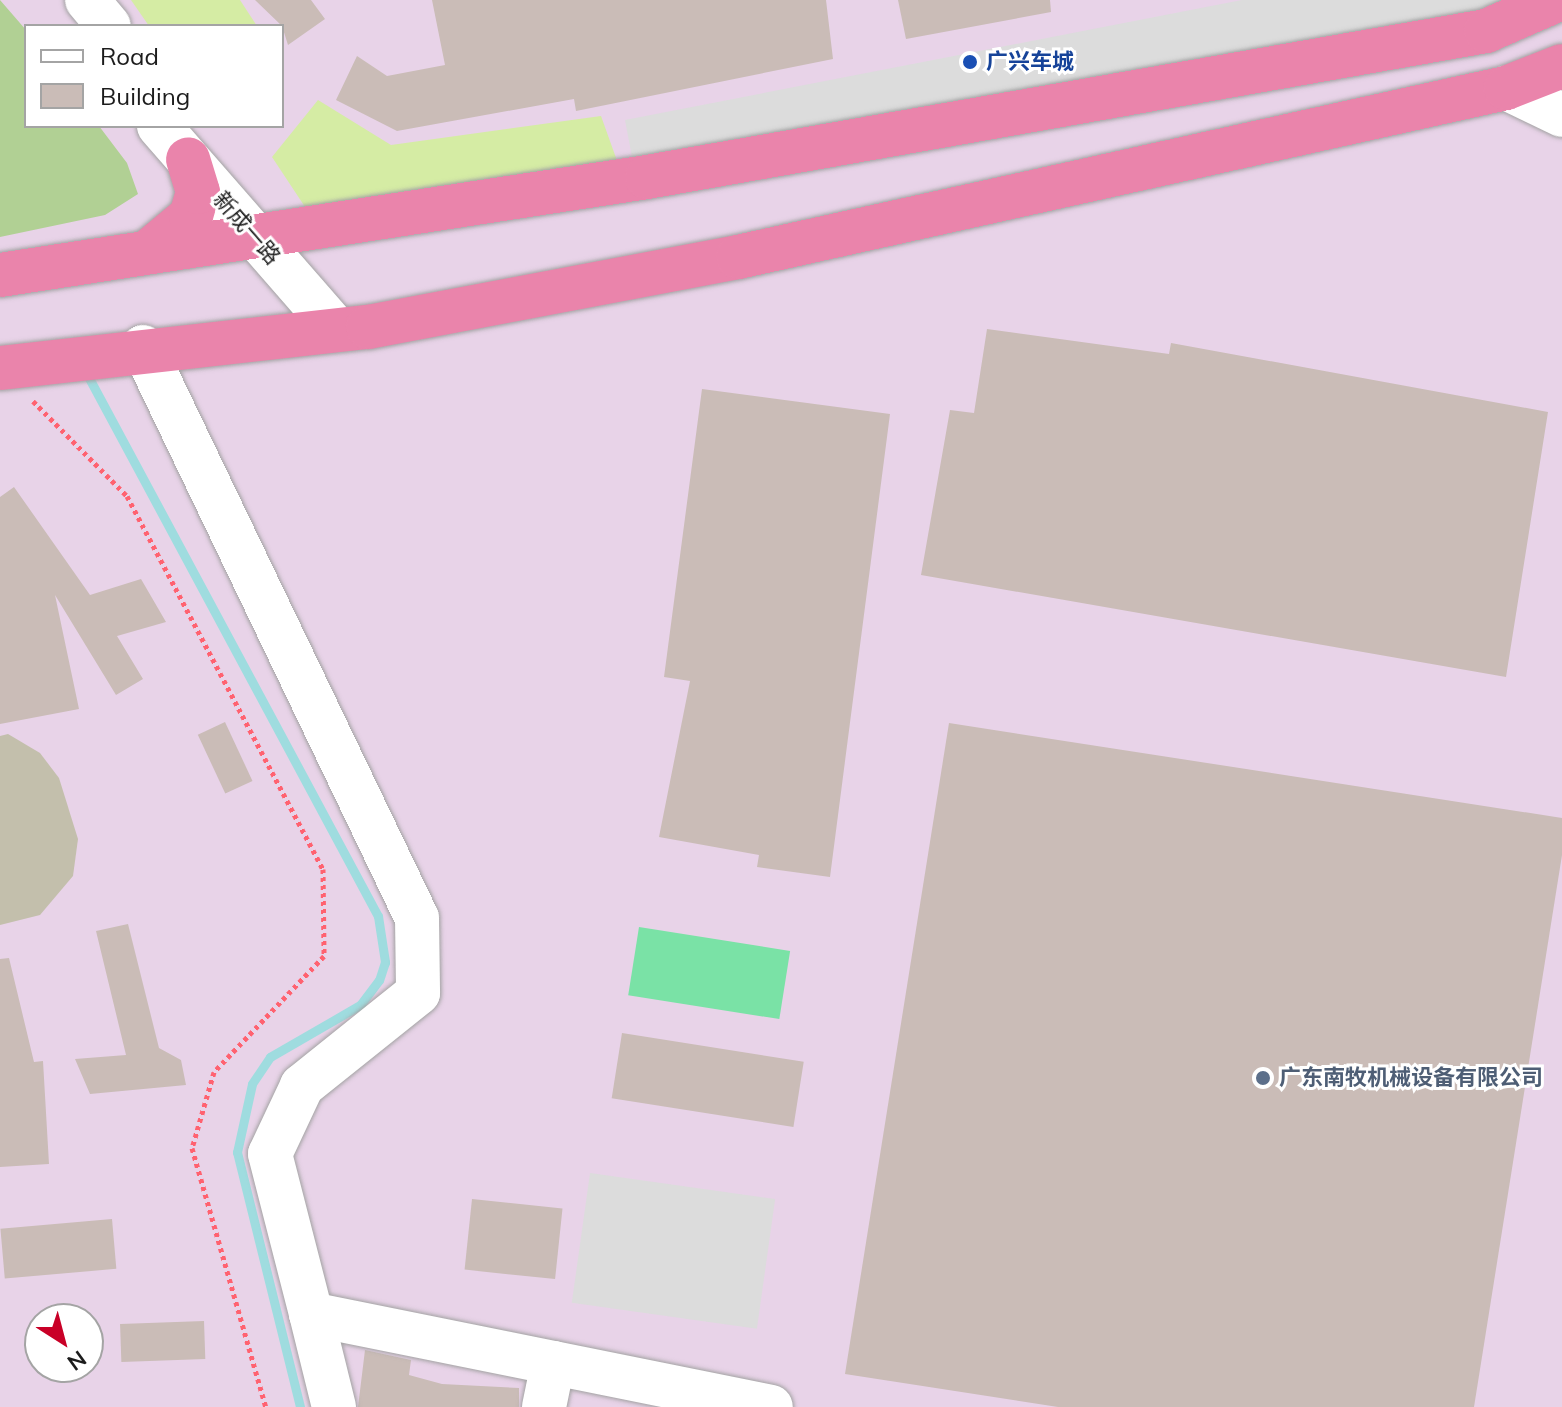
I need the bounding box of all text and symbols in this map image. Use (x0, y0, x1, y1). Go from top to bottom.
legend (24, 24, 284, 128)
text: Road (100, 41, 159, 71)
place label: 广兴车城 (986, 49, 1074, 75)
marker: 广兴车城 (961, 53, 979, 71)
text: Building (100, 81, 190, 111)
street label: 新成一路 (208, 186, 286, 270)
place label: 广东南牧机械设备有限公司 (1279, 1065, 1543, 1091)
marker: 广东南牧机械设备有限公司 (1254, 1069, 1272, 1087)
north arrow (24, 1303, 104, 1383)
text: N (62, 1345, 92, 1377)

